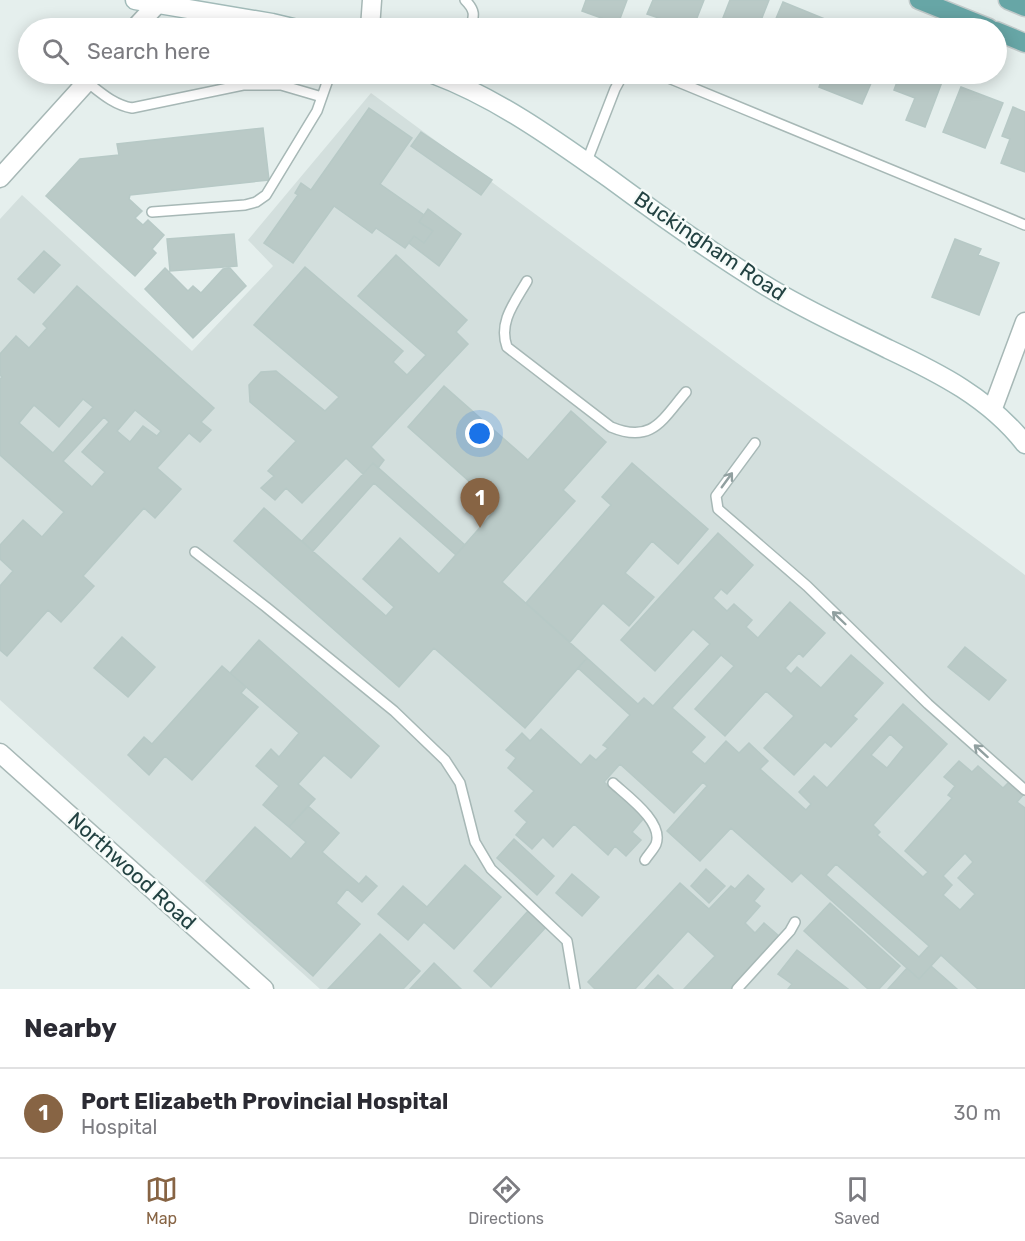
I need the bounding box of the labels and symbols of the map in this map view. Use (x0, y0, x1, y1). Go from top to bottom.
street label: Buckingham Road (630, 186, 791, 306)
your location (465, 419, 494, 448)
one-way arrow (721, 473, 733, 489)
pin: 1 (460, 478, 500, 528)
one-way arrow (832, 610, 847, 625)
one-way arrow (974, 744, 989, 758)
street label: Northwood Road (63, 807, 201, 935)

